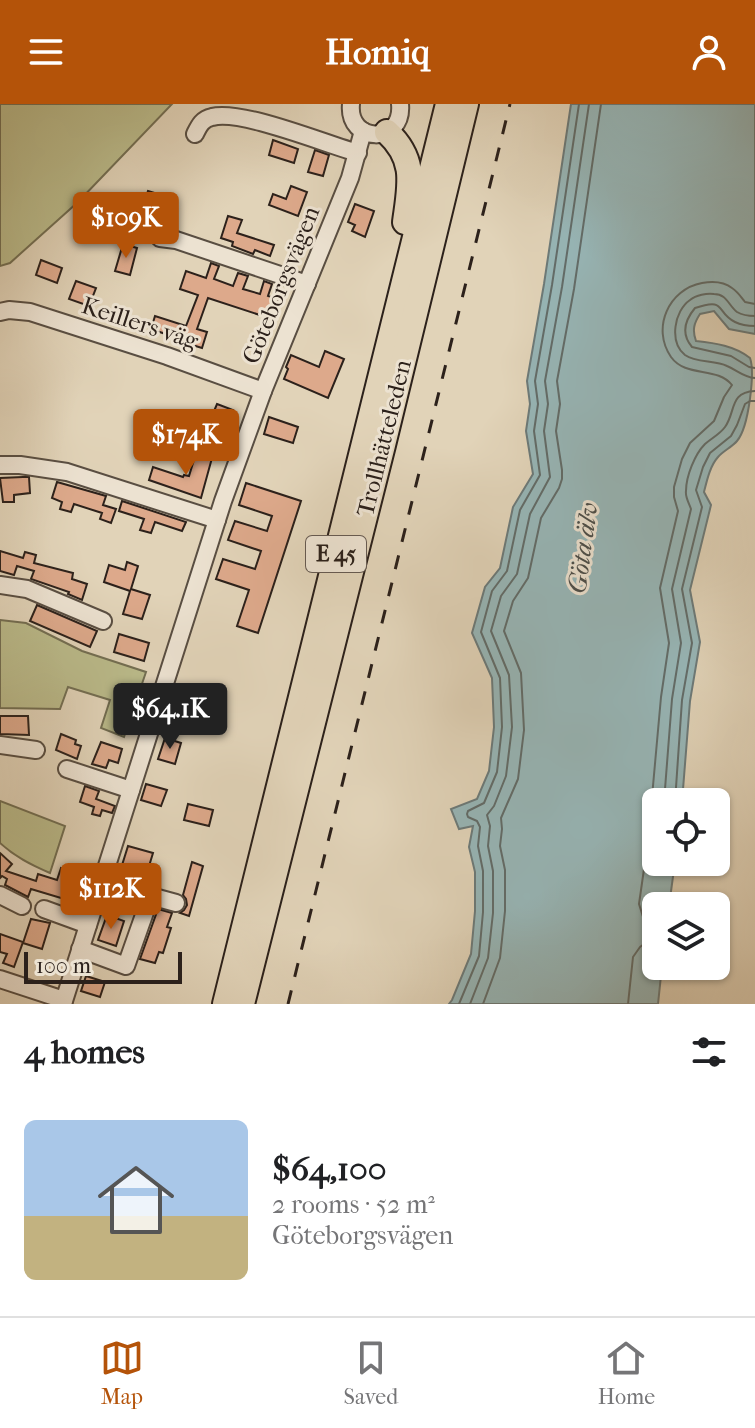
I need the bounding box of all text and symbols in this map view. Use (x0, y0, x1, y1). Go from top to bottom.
icon: menu (24, 30, 68, 74)
icon: person (687, 30, 731, 74)
text: Homiq (325, 31, 430, 73)
pin: $109K (70, 192, 182, 260)
text: $109K (91, 202, 161, 233)
street label: Göteborgsvägen (237, 202, 325, 368)
street label: Keillers väg (78, 291, 203, 355)
street label: Trollhätteleden (351, 357, 417, 519)
pin: $174K (130, 409, 242, 477)
text: $174K (151, 419, 221, 450)
water label: Göta älv (561, 500, 605, 596)
road number: E 45 (306, 536, 366, 572)
pin: $64.1K (105, 683, 235, 751)
text: $64.1K (131, 693, 209, 724)
map controls (642, 788, 730, 980)
button: locate (642, 788, 730, 876)
pin: $112K (55, 863, 167, 931)
text: $112K (78, 873, 144, 904)
button: layers (642, 892, 730, 980)
scale bar (24, 948, 182, 984)
text: 100 m (36, 953, 91, 979)
icon: filters (687, 1030, 731, 1074)
text: 4 homes (24, 1032, 145, 1072)
text: $64,100 (272, 1149, 386, 1189)
icon: home (88, 1152, 184, 1248)
text: 2 rooms · 52 m² (272, 1189, 435, 1220)
text: Göteborgsvägen (272, 1220, 453, 1251)
tab: Map (100, 1336, 144, 1410)
tab: Saved (344, 1336, 398, 1410)
tab: Home (598, 1336, 655, 1410)

